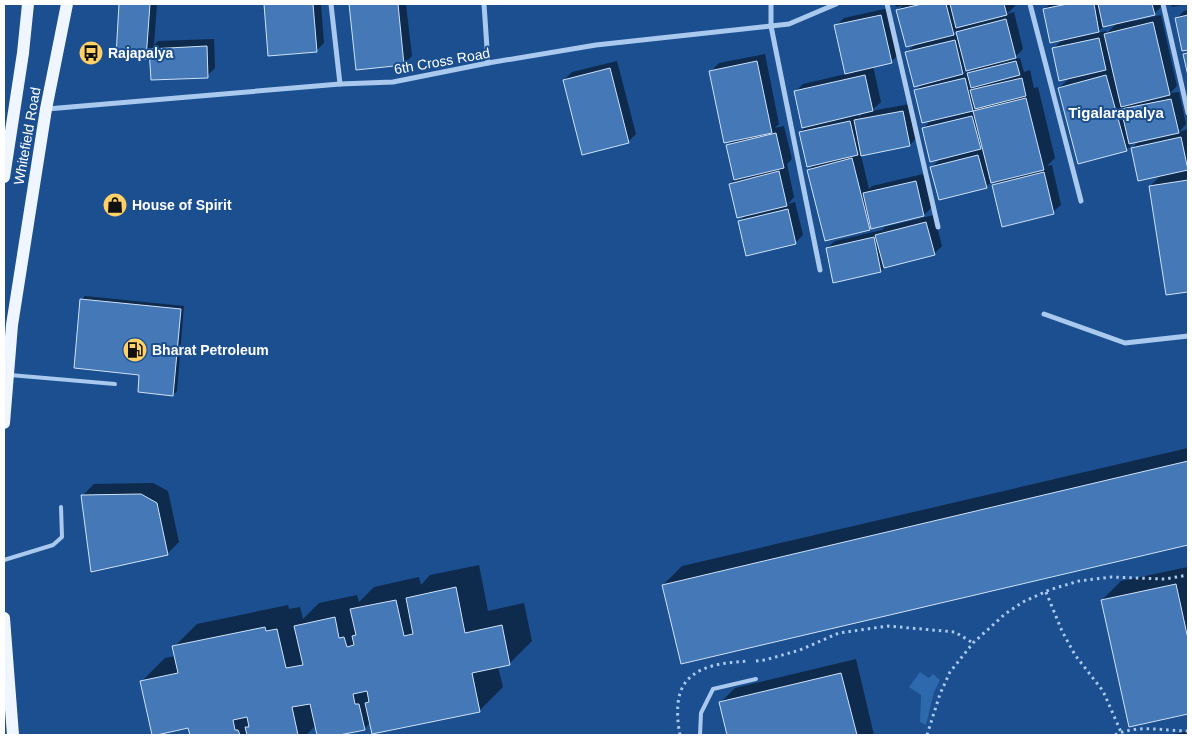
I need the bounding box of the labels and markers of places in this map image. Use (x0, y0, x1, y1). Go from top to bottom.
bus stop icon: Rajapalya (78, 40, 104, 66)
place label: Rajapalya (108, 45, 174, 61)
shop icon: House of Spirit (102, 192, 128, 218)
place label: House of Spirit (132, 197, 232, 213)
fuel station icon: Bharat Petroleum (122, 337, 148, 363)
place label: Bharat Petroleum (152, 342, 269, 358)

